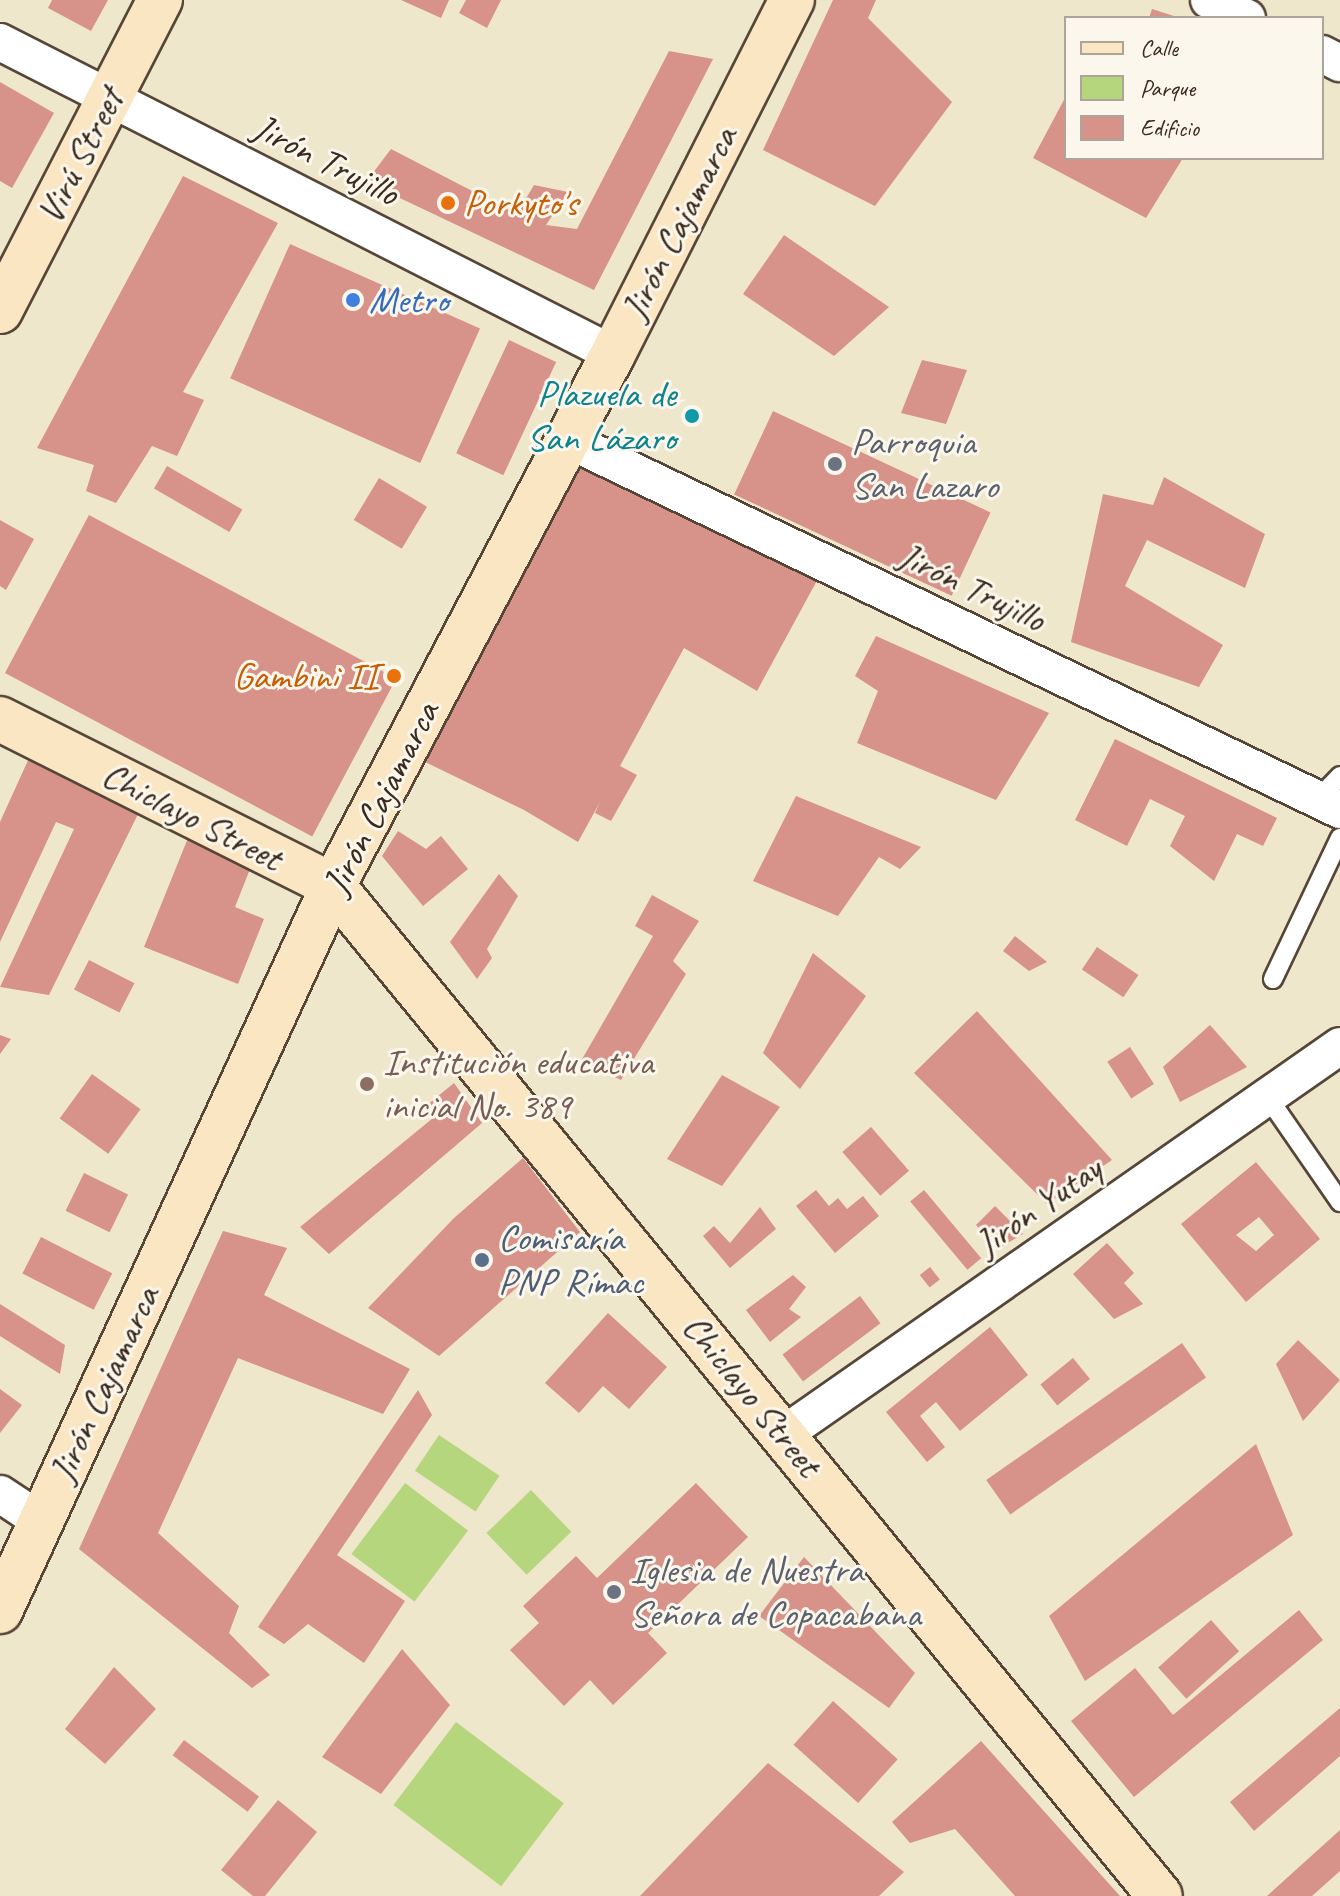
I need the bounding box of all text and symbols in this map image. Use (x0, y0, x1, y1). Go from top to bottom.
legend (1064, 16, 1324, 160)
text: Calle (1140, 33, 1178, 63)
text: Parque (1140, 73, 1195, 103)
street label: Virú Street (27, 81, 133, 231)
street label: Jirón Trujillo (246, 104, 406, 216)
text: Edificio (1140, 113, 1199, 143)
street label: Jirón Cajamarca (610, 118, 748, 328)
place label: Porkyto's (464, 180, 578, 226)
marker: Porkyto's (439, 194, 457, 212)
place label: Metro (369, 277, 448, 323)
marker: Metro (344, 291, 362, 309)
place label: Plazuela de San Lázaro (527, 371, 676, 460)
marker: Plazuela de San Lázaro (683, 407, 701, 425)
place label: Parroquia San Lazaro (851, 419, 999, 508)
marker: Parroquia San Lazaro (826, 455, 844, 473)
street label: Jirón Trujillo (892, 532, 1052, 642)
place label: Gambini II (233, 653, 378, 699)
marker: Gambini II (385, 667, 403, 685)
street label: Jirón Cajamarca (312, 693, 450, 903)
street label: Chiclayo Street (94, 751, 290, 881)
place label: Institución educativa inicial No. 389 (383, 1039, 652, 1128)
marker: Institución educativa inicial No. 389 (358, 1075, 376, 1093)
street label: Jirón Yutay (966, 1146, 1110, 1266)
place label: Comisaría PNP Rímac (498, 1215, 643, 1304)
marker: Comisaría PNP Rímac (473, 1251, 491, 1269)
street label: Jirón Cajamarca (38, 1278, 170, 1490)
street label: Chiclayo Street (673, 1304, 831, 1486)
place label: Iglesia de Nuestra Señora de Copacabana (630, 1547, 921, 1636)
marker: Iglesia de Nuestra Señora de Copacabana (605, 1583, 623, 1601)

